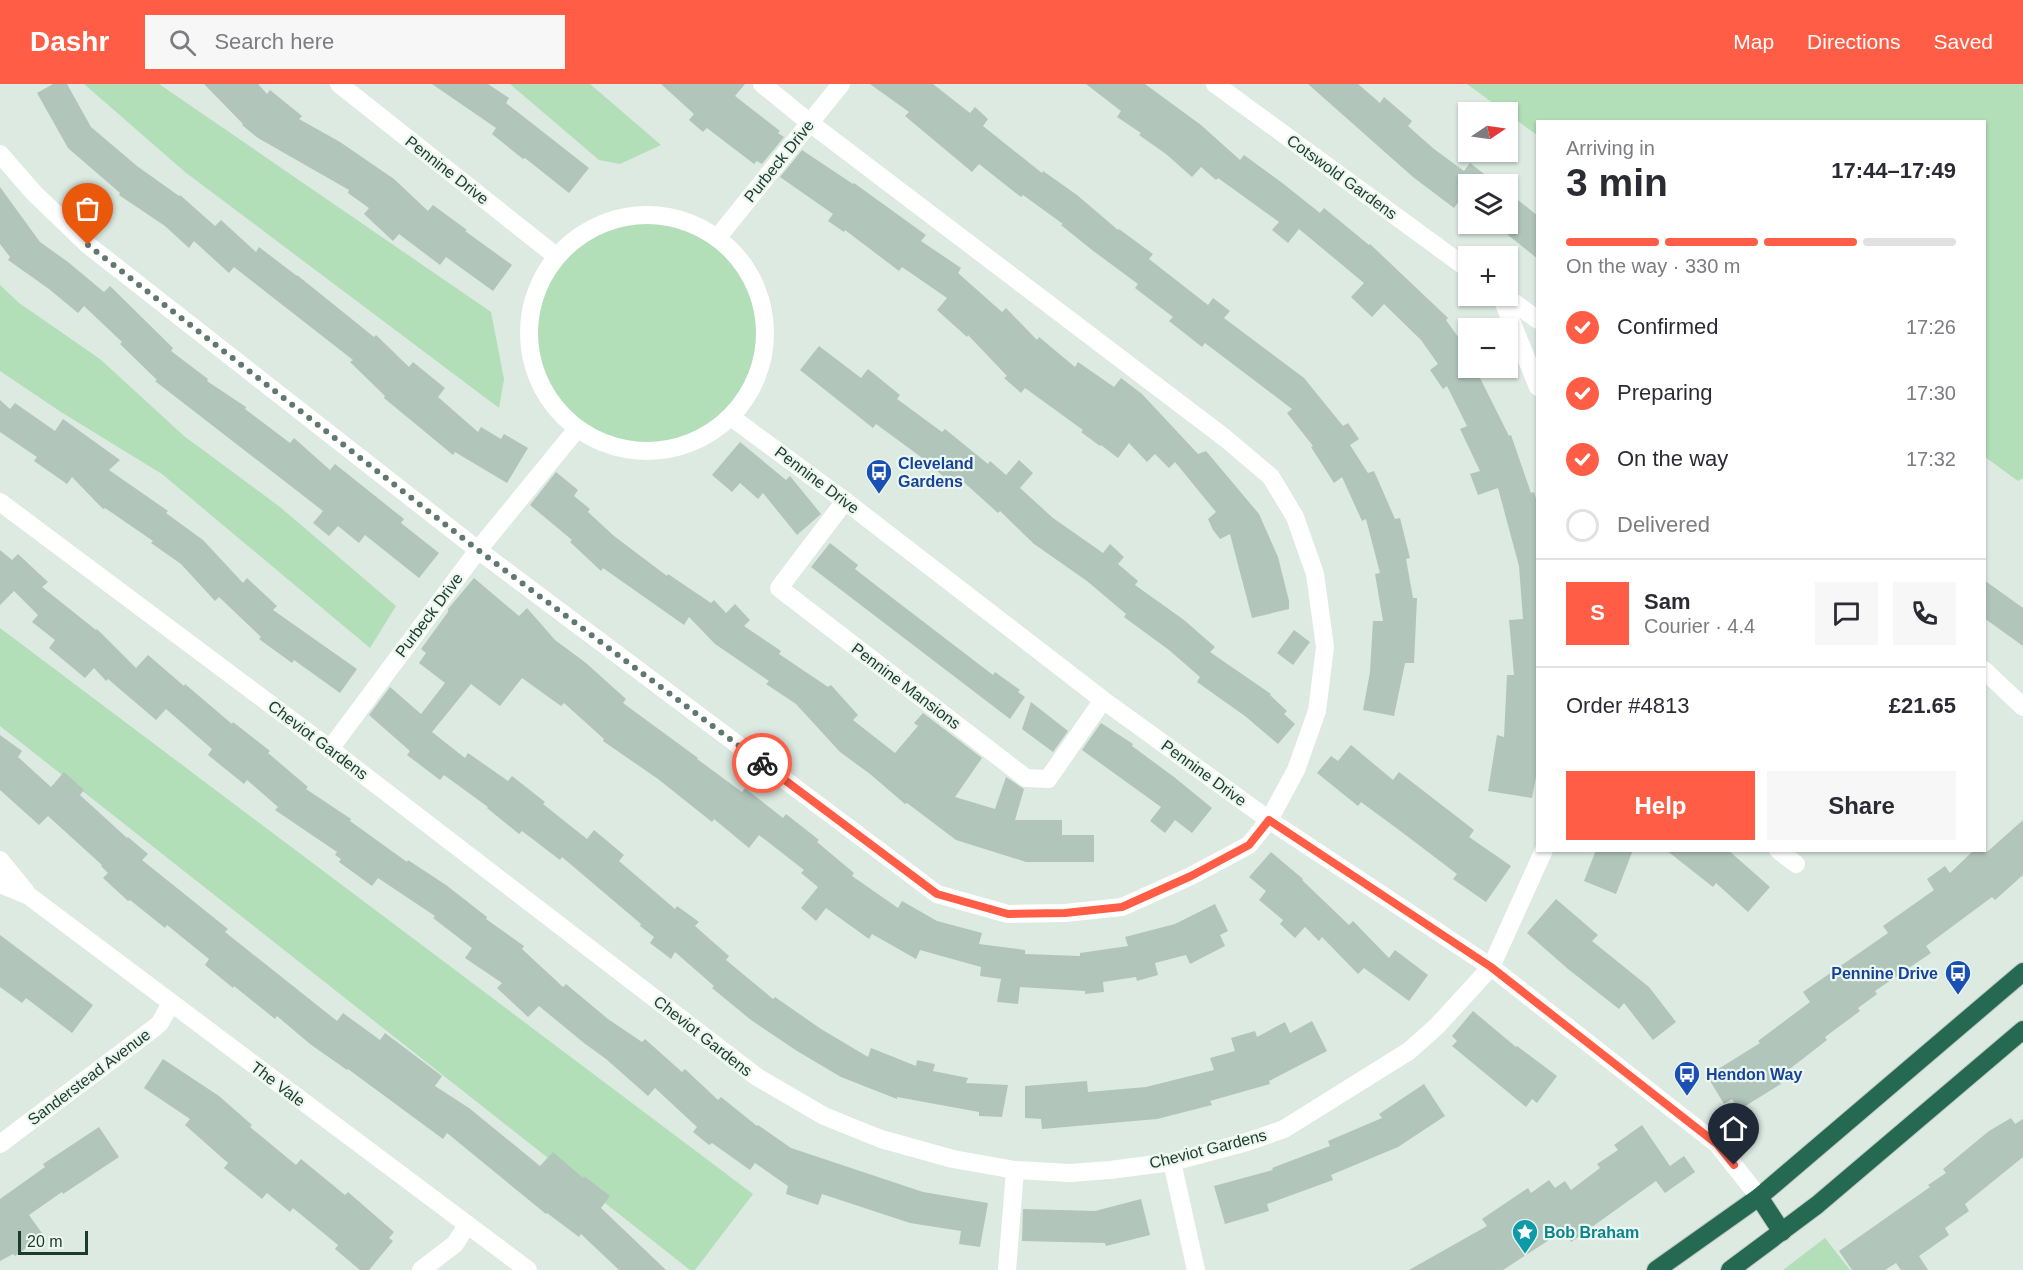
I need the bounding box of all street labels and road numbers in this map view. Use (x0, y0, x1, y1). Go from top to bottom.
street label: Purbeck Drive (741, 117, 817, 205)
street label: Cotswold Gardens (1284, 131, 1400, 223)
street label: Pennine Drive (402, 132, 492, 208)
street label: Pennine Drive (772, 443, 862, 517)
street label: Purbeck Drive (392, 570, 466, 660)
street label: Pennine Mansions (848, 640, 964, 732)
street label: Cheviot Gardens (265, 697, 371, 783)
street label: Pennine Drive (1158, 737, 1250, 809)
street label: Cheviot Gardens (650, 992, 756, 1080)
street label: Sanderstead Avenue (25, 1026, 153, 1128)
street label: The Vale (248, 1058, 308, 1110)
street label: Cheviot Gardens (1148, 1126, 1268, 1172)

